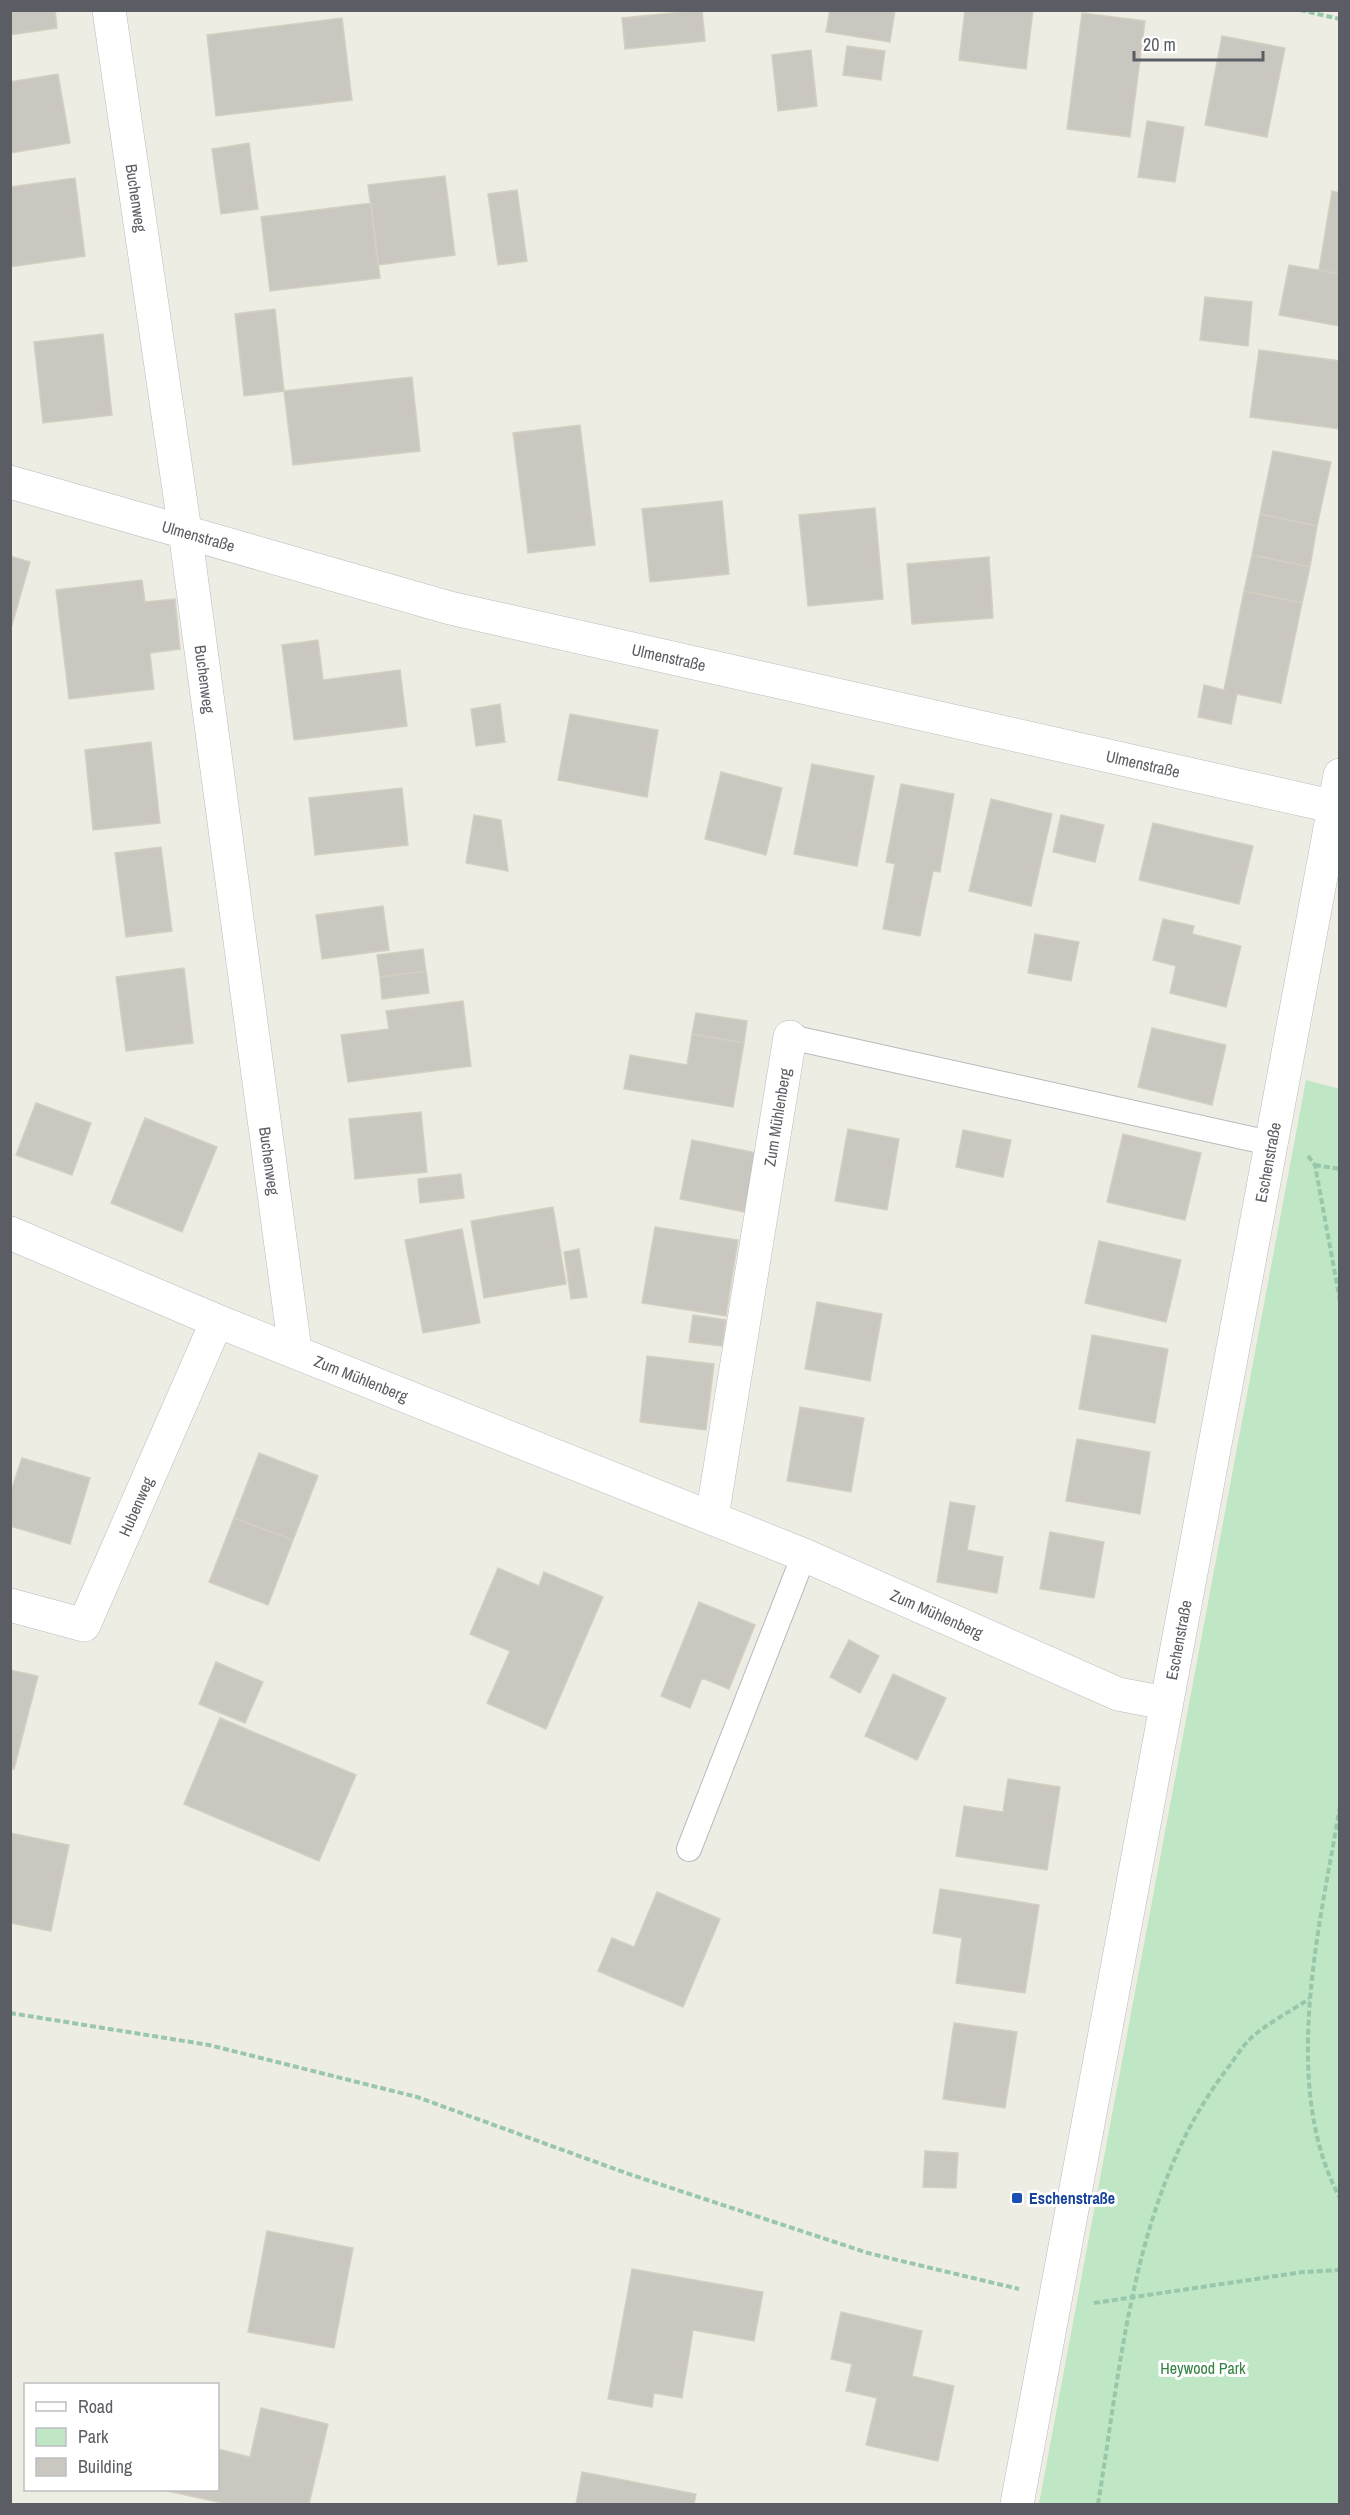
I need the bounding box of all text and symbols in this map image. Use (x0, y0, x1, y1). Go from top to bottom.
scale bar (1134, 24, 1263, 62)
text: 20 m (1143, 32, 1176, 57)
street label: Buchenweg (121, 162, 152, 234)
street label: Ulmenstraße (159, 515, 238, 557)
street label: Ulmenstraße (630, 638, 708, 676)
street label: Buchenweg (189, 644, 220, 715)
street label: Ulmenstraße (1104, 745, 1182, 783)
street label: Zum Mühlenberg (758, 1066, 796, 1168)
street label: Eschenstraße (1249, 1120, 1286, 1204)
street label: Buchenweg (254, 1125, 285, 1197)
street label: Zum Mühlenberg (311, 1350, 412, 1407)
street label: Hubenweg (113, 1473, 159, 1540)
street label: Zum Mühlenberg (887, 1584, 987, 1644)
street label: Eschenstraße (1160, 1598, 1197, 1682)
place label: Eschenstraße (1029, 2187, 1115, 2209)
marker: Eschenstraße (1010, 2191, 1024, 2205)
park label: Heywood Park (1160, 2357, 1246, 2379)
legend (24, 2383, 219, 2491)
text: Road (78, 2394, 113, 2419)
text: Park (78, 2424, 109, 2449)
text: Building (78, 2454, 133, 2479)

